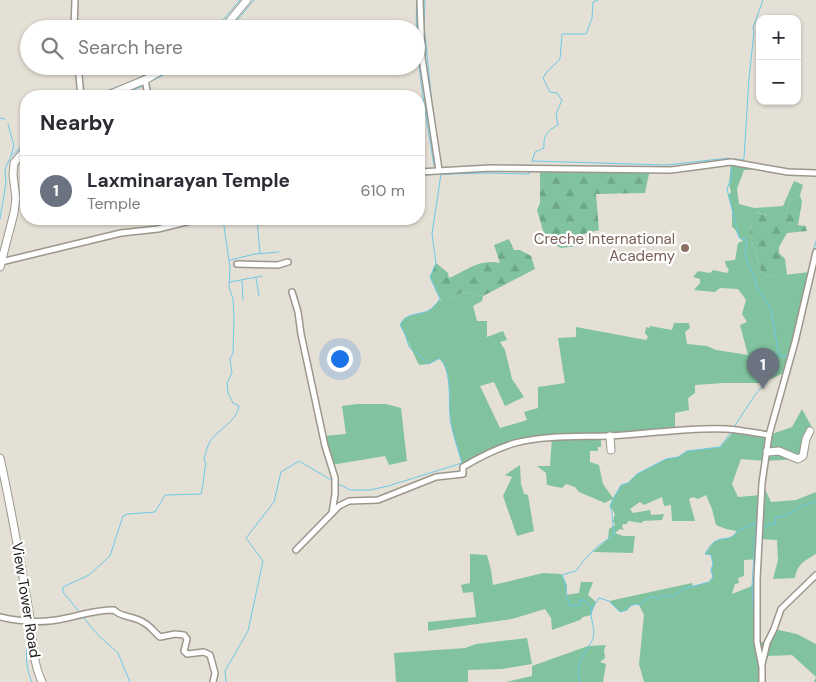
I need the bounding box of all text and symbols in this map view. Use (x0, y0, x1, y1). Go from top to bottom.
map controls (756, 15, 801, 105)
button: + (756, 15, 801, 60)
search box (20, 20, 425, 75)
icon: search (38, 34, 66, 62)
text: Search here (78, 35, 183, 60)
button: − (756, 60, 801, 105)
text: Nearby (40, 109, 114, 137)
text: Laxminarayan Temple (87, 168, 290, 193)
text: 1 (53, 180, 59, 201)
text: 610 m (361, 180, 405, 201)
text: Temple (87, 193, 141, 214)
place label: Creche International Academy (534, 229, 676, 266)
marker: Creche International Academy (679, 242, 691, 254)
your location (327, 346, 353, 372)
pin: 1 (747, 348, 779, 389)
street label: View Tower Road (7, 541, 45, 659)

